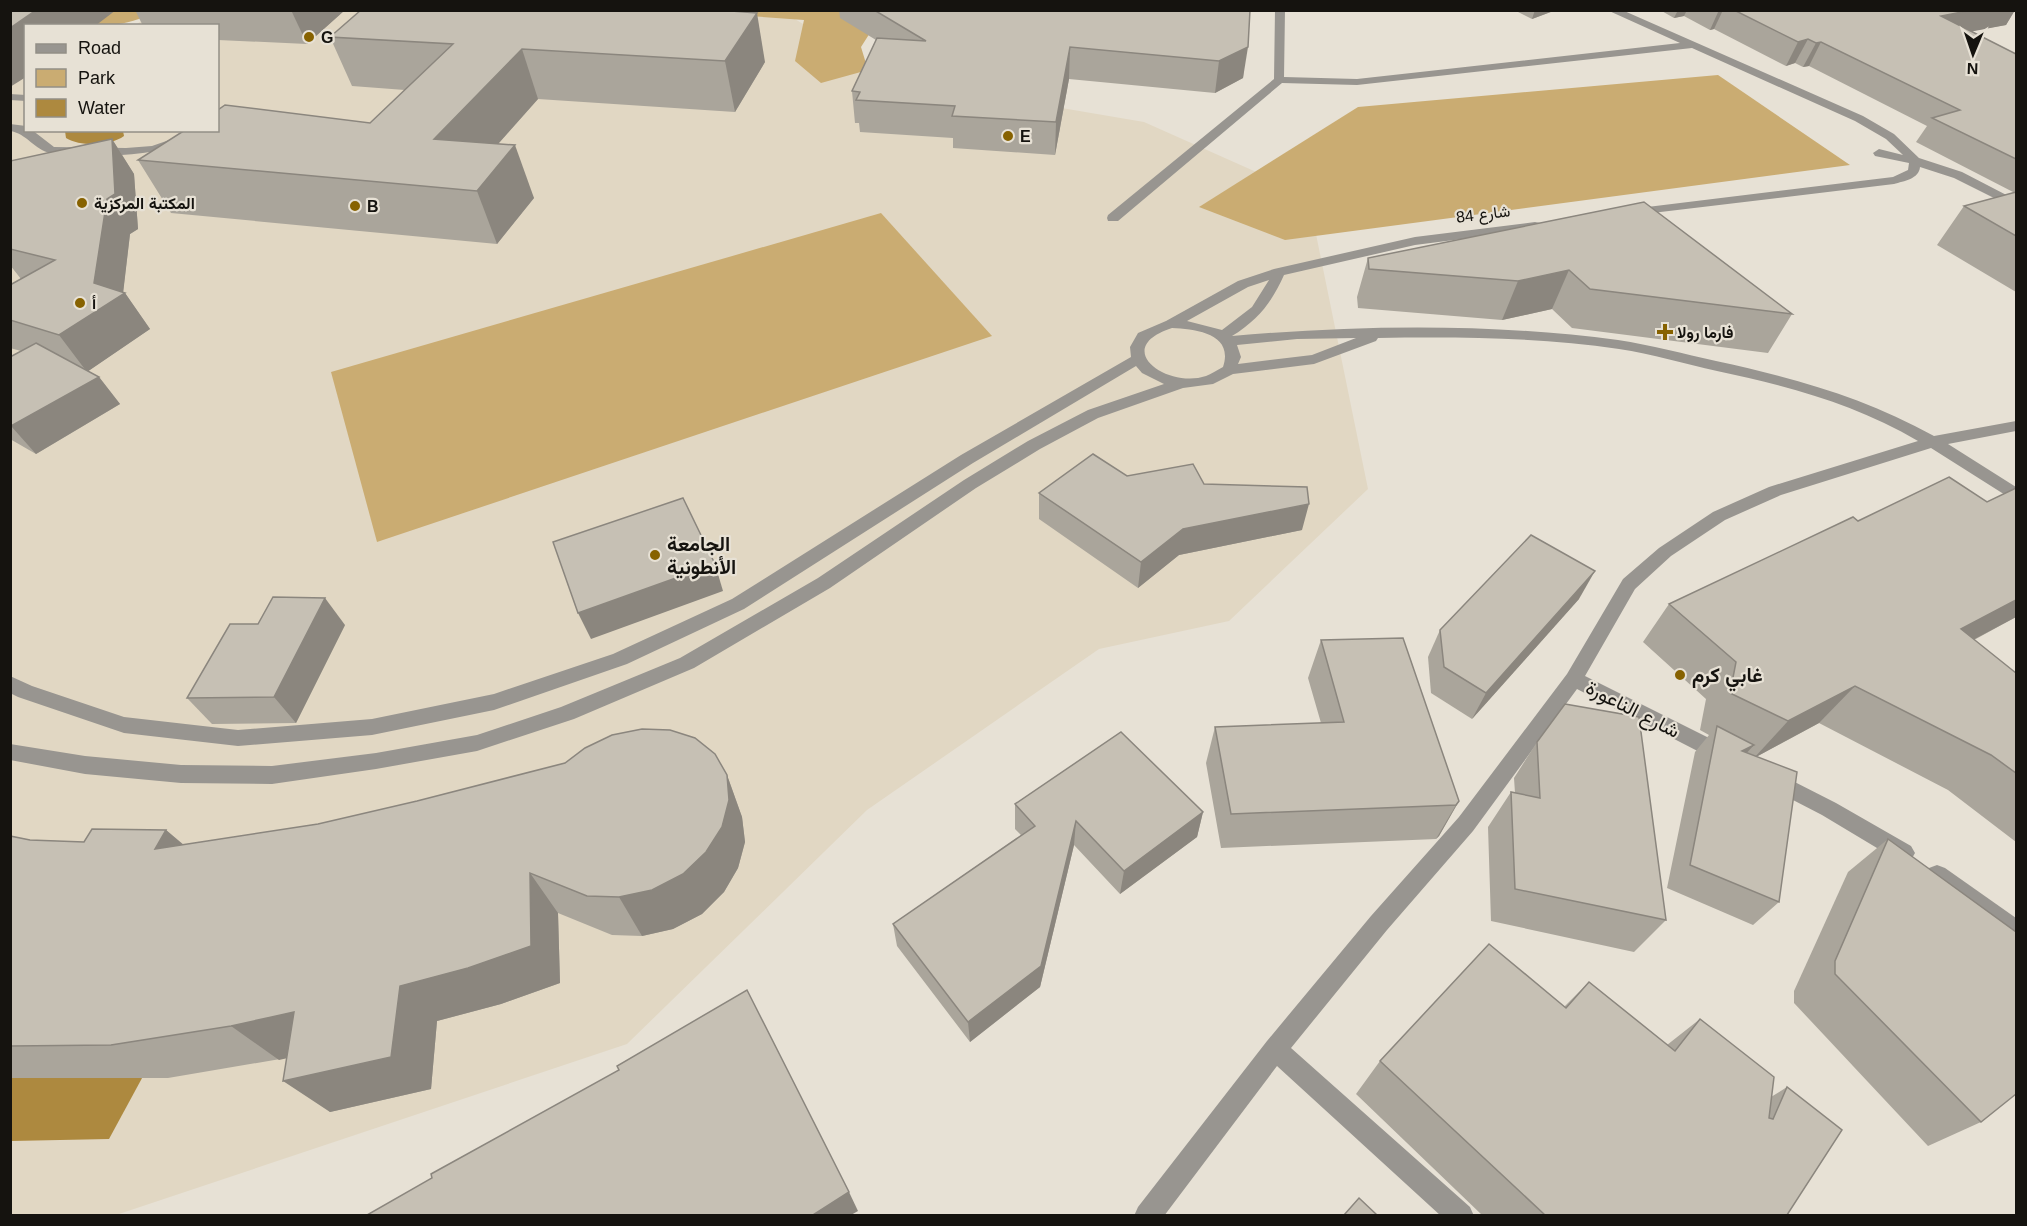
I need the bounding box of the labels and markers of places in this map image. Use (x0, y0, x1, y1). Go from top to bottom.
place label: G (321, 29, 333, 46)
marker: G (302, 30, 316, 44)
place label: E (1020, 128, 1031, 145)
marker: E (1001, 129, 1015, 143)
place label: المكتبة المركزية (94, 195, 195, 214)
marker: المكتبة المركزية (75, 196, 89, 210)
place label: B (367, 198, 379, 215)
marker: B (348, 199, 362, 213)
place label: أ (92, 295, 96, 312)
marker: أ (73, 296, 87, 310)
place label: فارما رولا (1677, 324, 1733, 343)
marker: فارما رولا (1658, 325, 1672, 339)
place label: الجامعة الأنطونية (667, 533, 736, 580)
marker: الجامعة الأنطونية (648, 548, 662, 562)
place label: غابي كرم (1692, 664, 1763, 692)
marker: غابي كرم (1673, 668, 1687, 682)

